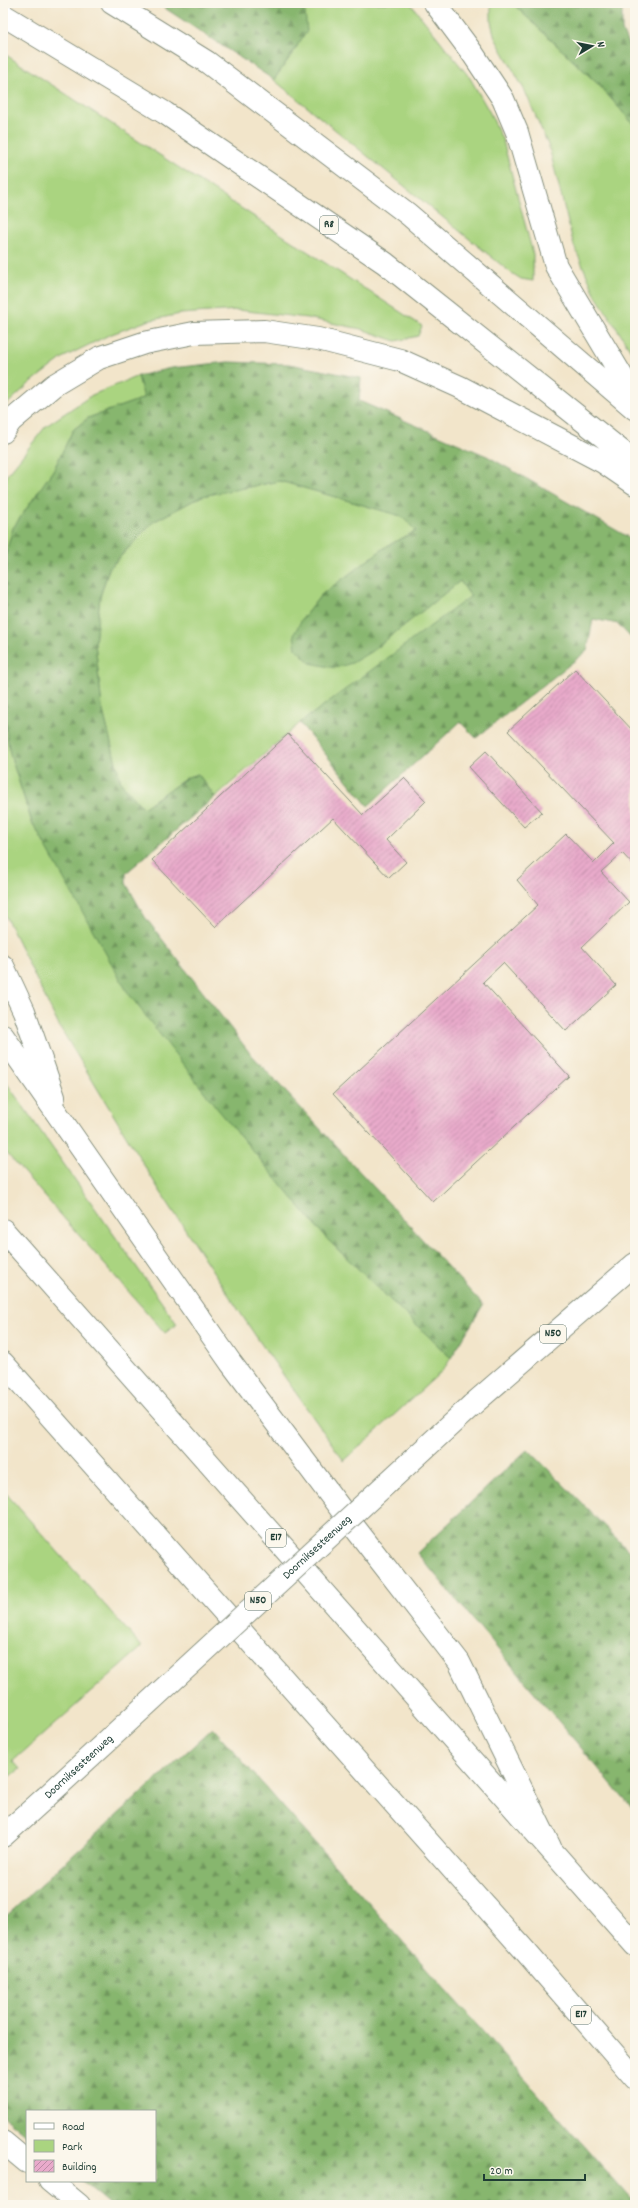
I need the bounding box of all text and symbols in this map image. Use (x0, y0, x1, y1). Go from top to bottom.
north arrow (572, 26, 612, 66)
text: N (592, 41, 608, 49)
road number: R8 (320, 216, 338, 234)
road number: N50 (540, 1325, 566, 1343)
street label: Doorniksesteenweg (279, 1511, 355, 1584)
road number: E17 (266, 1529, 286, 1547)
road number: N50 (245, 1592, 271, 1610)
street label: Doorniksesteenweg (41, 1731, 117, 1803)
road number: E17 (571, 2006, 591, 2024)
legend (26, 2110, 156, 2182)
text: Road (62, 2119, 84, 2136)
text: Park (62, 2139, 83, 2156)
scale bar (484, 2156, 585, 2182)
text: Building (62, 2159, 97, 2176)
text: 20 m (490, 2163, 513, 2180)

